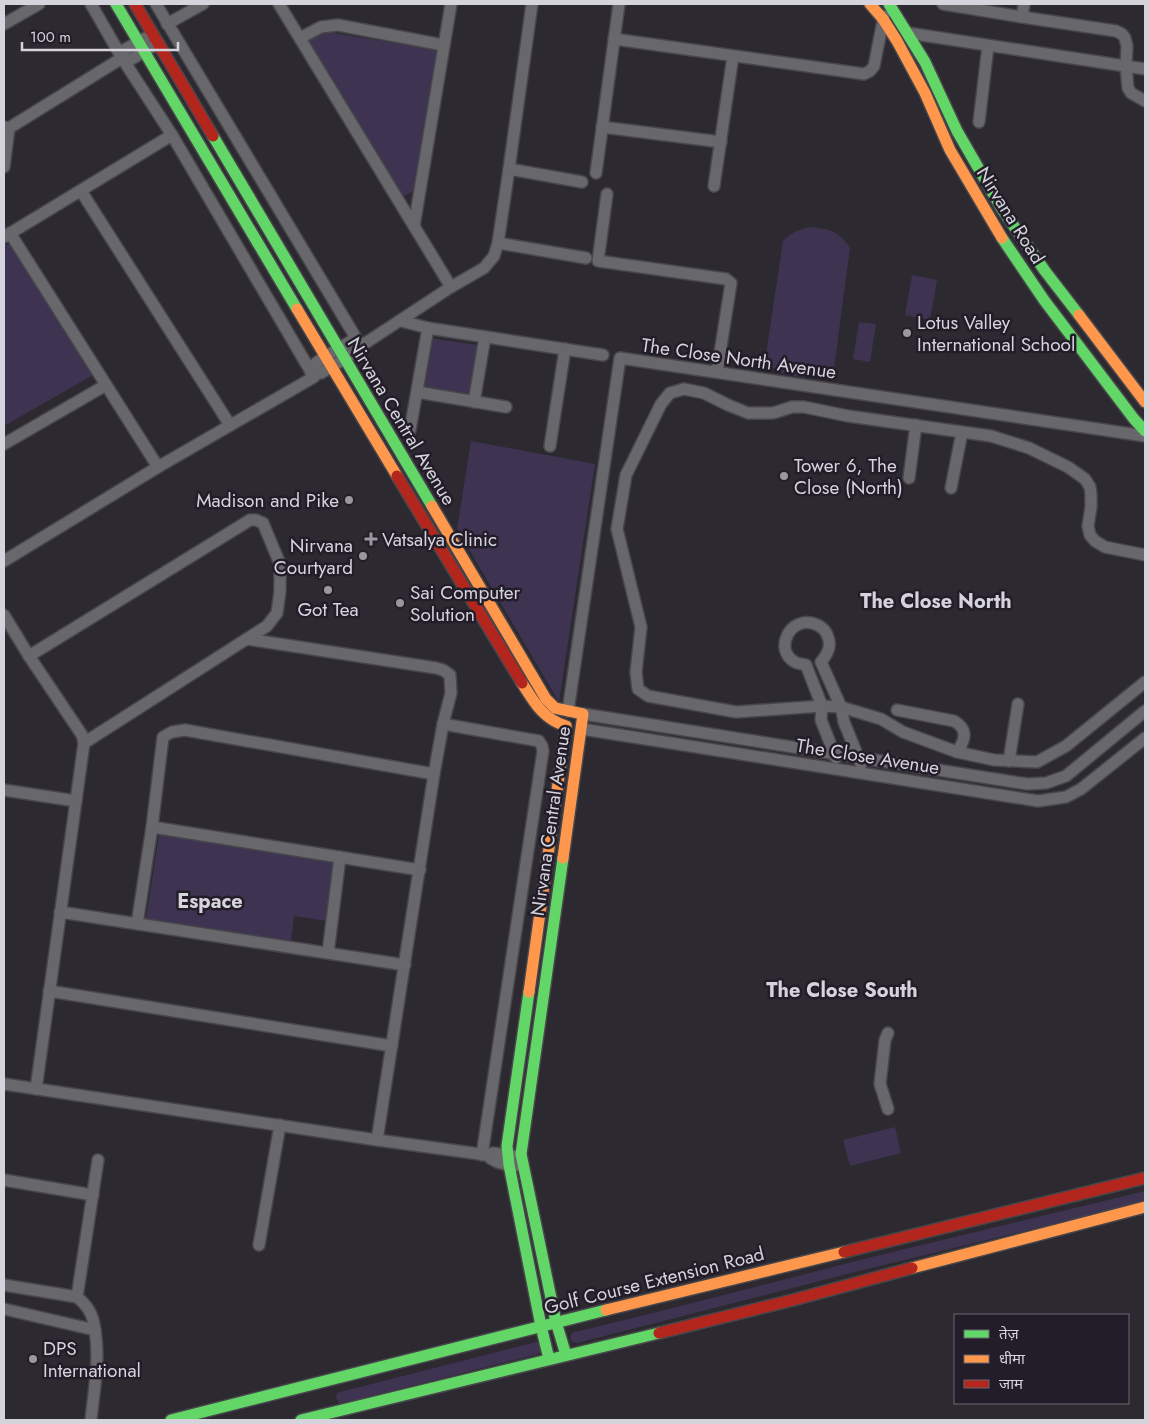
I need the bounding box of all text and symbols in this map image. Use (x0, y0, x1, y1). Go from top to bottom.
scale bar (22, 20, 179, 52)
text: 100 m (30, 26, 71, 48)
street label: Nirvana Road (970, 161, 1051, 269)
place label: Lotus Valley International School (917, 309, 1075, 358)
marker: Lotus Valley International School (901, 327, 913, 339)
street label: The Close North Avenue (640, 331, 838, 386)
street label: Nirvana Central Avenue (341, 332, 463, 510)
place label: Tower 6, The Close (North) (794, 452, 903, 501)
marker: Tower 6, The Close (North) (778, 470, 790, 482)
place label: Madison and Pike (196, 487, 339, 514)
marker: Madison and Pike (343, 494, 355, 506)
place label: Vatsalya Clinic (382, 526, 497, 553)
place label: Nirvana Courtyard (274, 532, 353, 581)
marker: Vatsalya Clinic (364, 532, 378, 546)
marker: Nirvana Courtyard (357, 550, 369, 562)
place label: Sai Computer Solution (410, 579, 521, 628)
marker: Got Tea (322, 584, 334, 596)
district label: The Close North (860, 587, 1012, 616)
place label: Got Tea (297, 596, 359, 623)
marker: Sai Computer Solution (394, 597, 406, 609)
street label: Nirvana Central Avenue (524, 724, 577, 918)
street label: The Close Avenue (795, 732, 942, 781)
district label: Espace (177, 887, 243, 916)
district label: The Close South (766, 976, 918, 1005)
street label: Golf Course Extension Road (541, 1240, 767, 1321)
legend (954, 1314, 1129, 1404)
text: तेज़ (999, 1323, 1020, 1345)
place label: DPS International (43, 1335, 141, 1384)
text: धीमा (999, 1348, 1026, 1370)
marker: DPS International (27, 1353, 39, 1365)
text: जाम (999, 1373, 1024, 1395)

